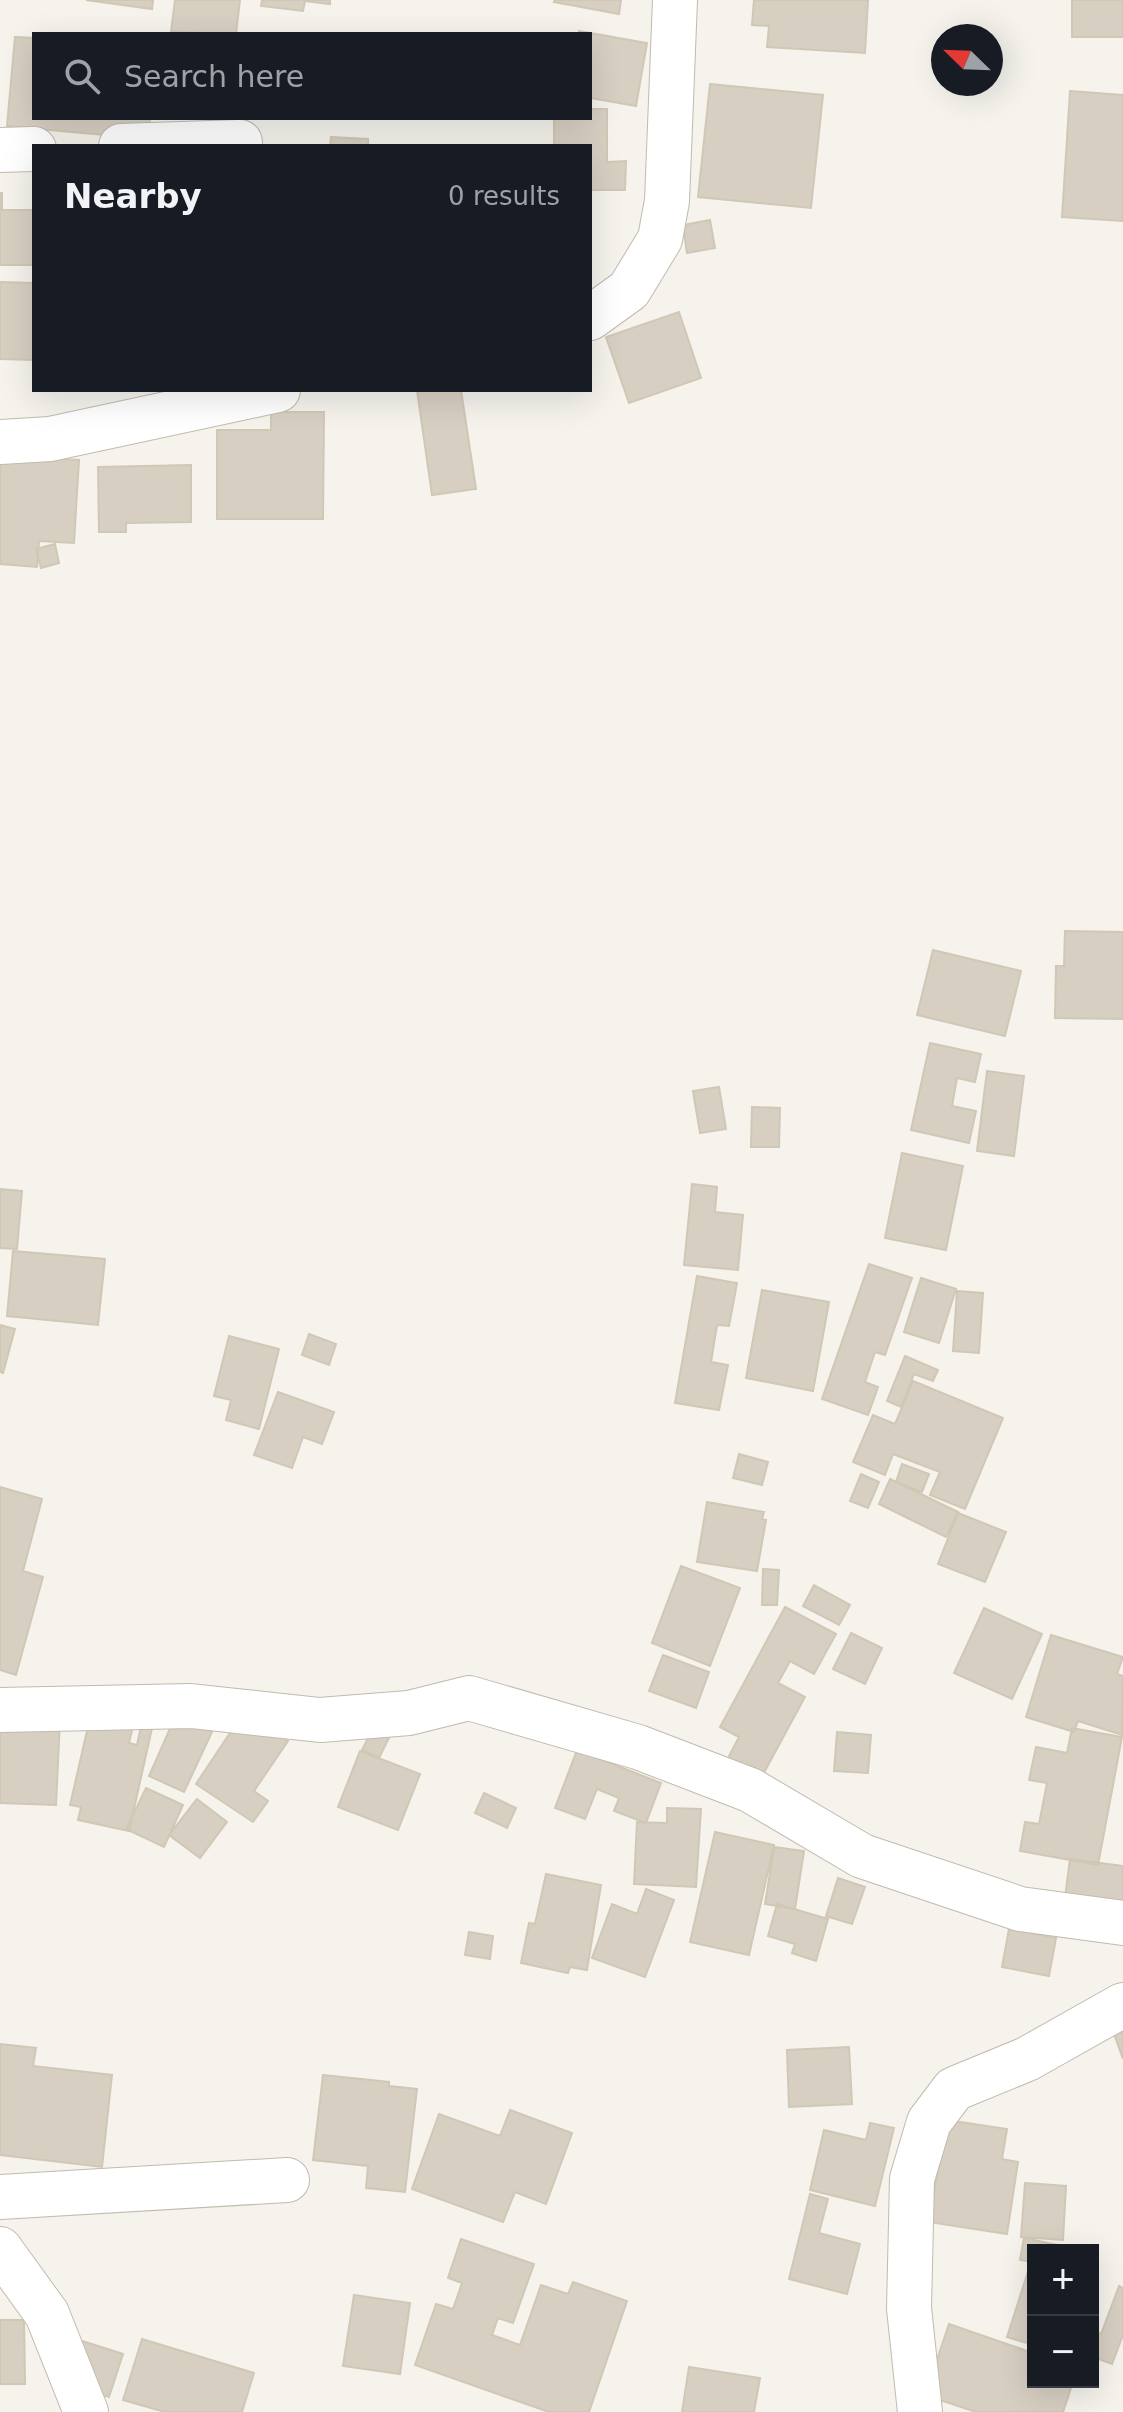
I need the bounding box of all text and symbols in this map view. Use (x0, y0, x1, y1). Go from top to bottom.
north arrow (931, 24, 1003, 96)
search box (32, 32, 592, 120)
icon: search (60, 54, 104, 98)
text: Search here (124, 59, 304, 94)
text: Nearby (64, 176, 202, 216)
text: 0 results (448, 181, 560, 211)
map controls (1027, 2244, 1099, 2388)
button: + (1027, 2244, 1099, 2316)
button: − (1027, 2316, 1099, 2388)

